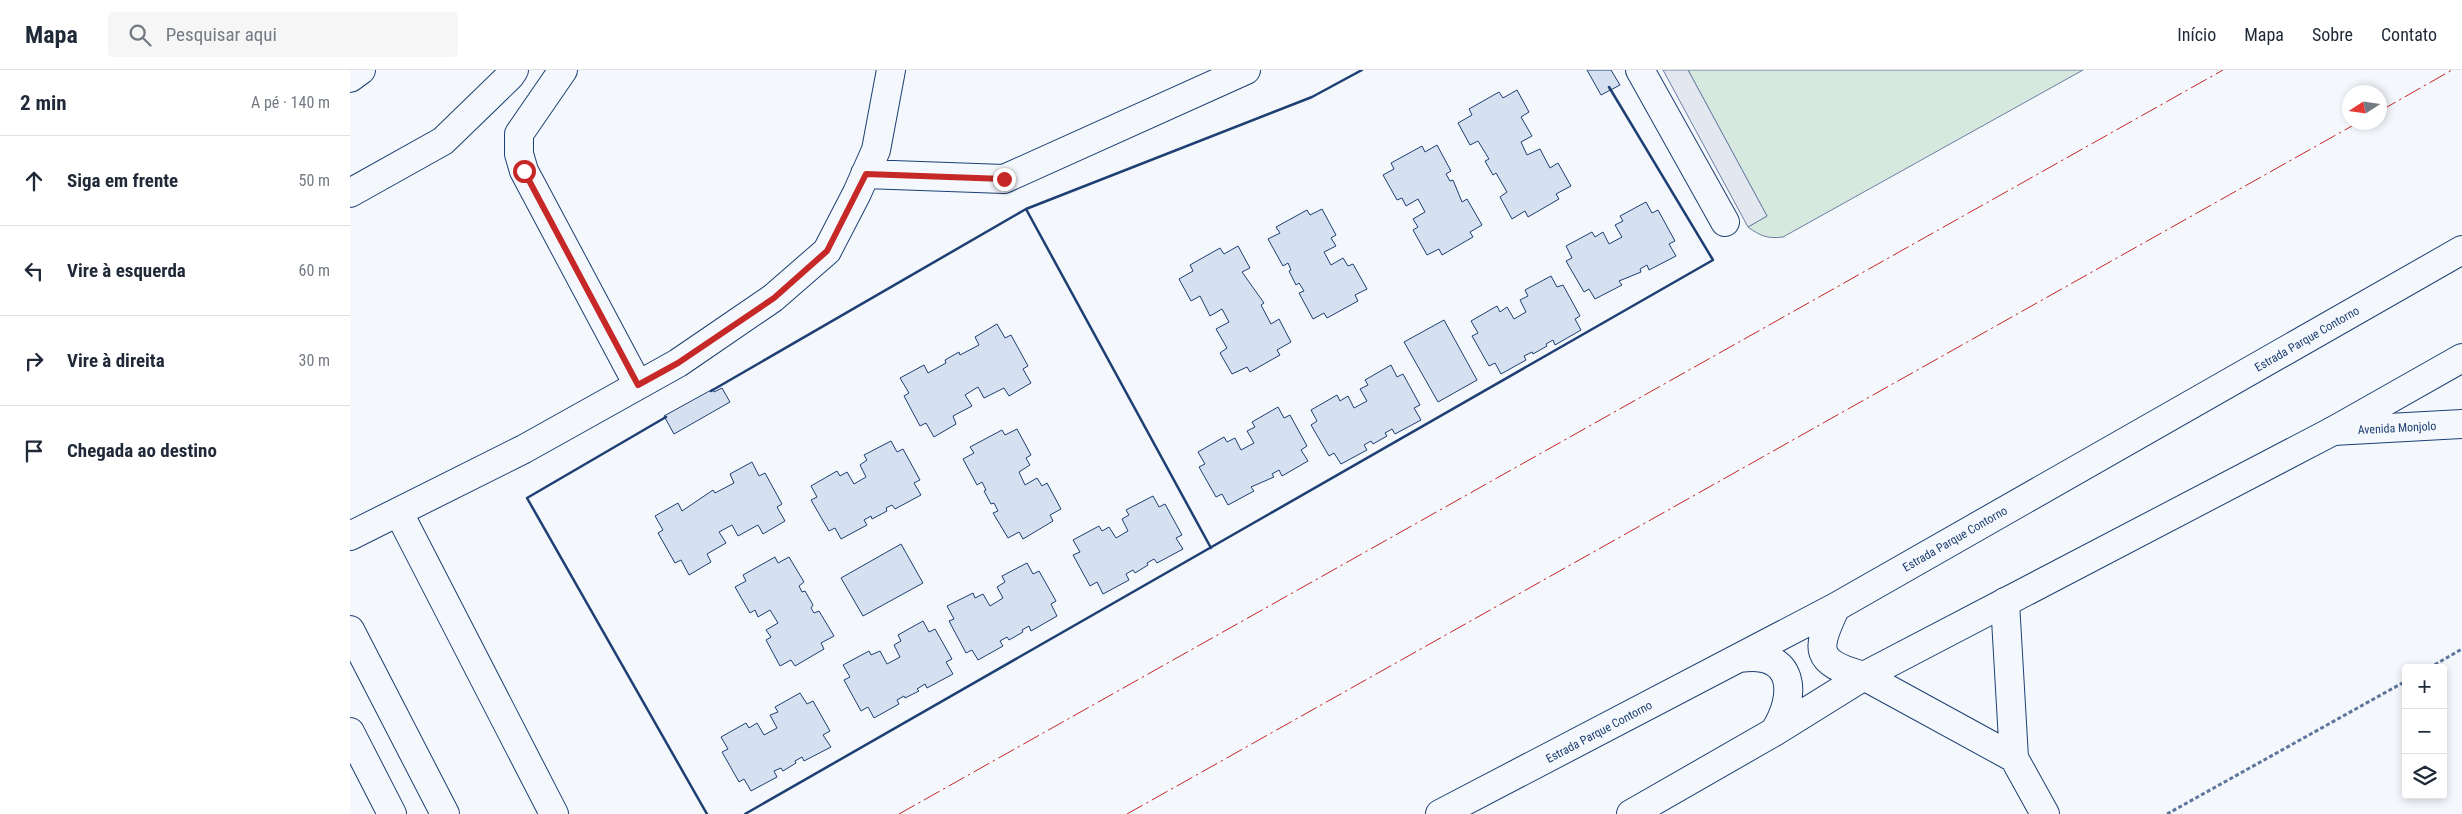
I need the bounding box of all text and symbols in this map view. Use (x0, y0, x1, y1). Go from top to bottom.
search box (108, 12, 458, 57)
text: Mapa (25, 21, 78, 49)
icon: search (126, 21, 154, 49)
text: Pesquisar aqui (166, 23, 277, 46)
text: Início (2177, 24, 2216, 45)
text: Mapa (2244, 24, 2284, 45)
text: Sobre (2312, 24, 2353, 45)
text: Contato (2381, 24, 2437, 45)
north arrow (2342, 85, 2387, 130)
text: 2 min (20, 91, 67, 115)
text: A pé · 140 m (251, 93, 330, 112)
route start (513, 160, 536, 183)
icon: ahead (20, 167, 48, 195)
route end (993, 168, 1016, 191)
text: Siga em frente (67, 169, 178, 192)
text: 50 m (298, 171, 330, 190)
icon: left (20, 257, 48, 285)
text: Vire à esquerda (67, 259, 186, 282)
text: 60 m (298, 261, 330, 280)
street label: Estrada Parque Contorno (2252, 303, 2362, 375)
icon: right (20, 347, 48, 375)
text: Vire à direita (67, 349, 165, 372)
text: 30 m (298, 351, 330, 370)
street label: Avenida Monjolo (2357, 419, 2437, 437)
icon: arrive (20, 437, 48, 465)
text: Chegada ao destino (67, 439, 217, 462)
street label: Estrada Parque Contorno (1900, 503, 2010, 575)
map controls (2402, 664, 2447, 799)
button: + (2402, 664, 2447, 709)
street label: Estrada Parque Contorno (1544, 698, 1654, 766)
button: − (2402, 709, 2447, 754)
button: layers (2402, 754, 2447, 799)

